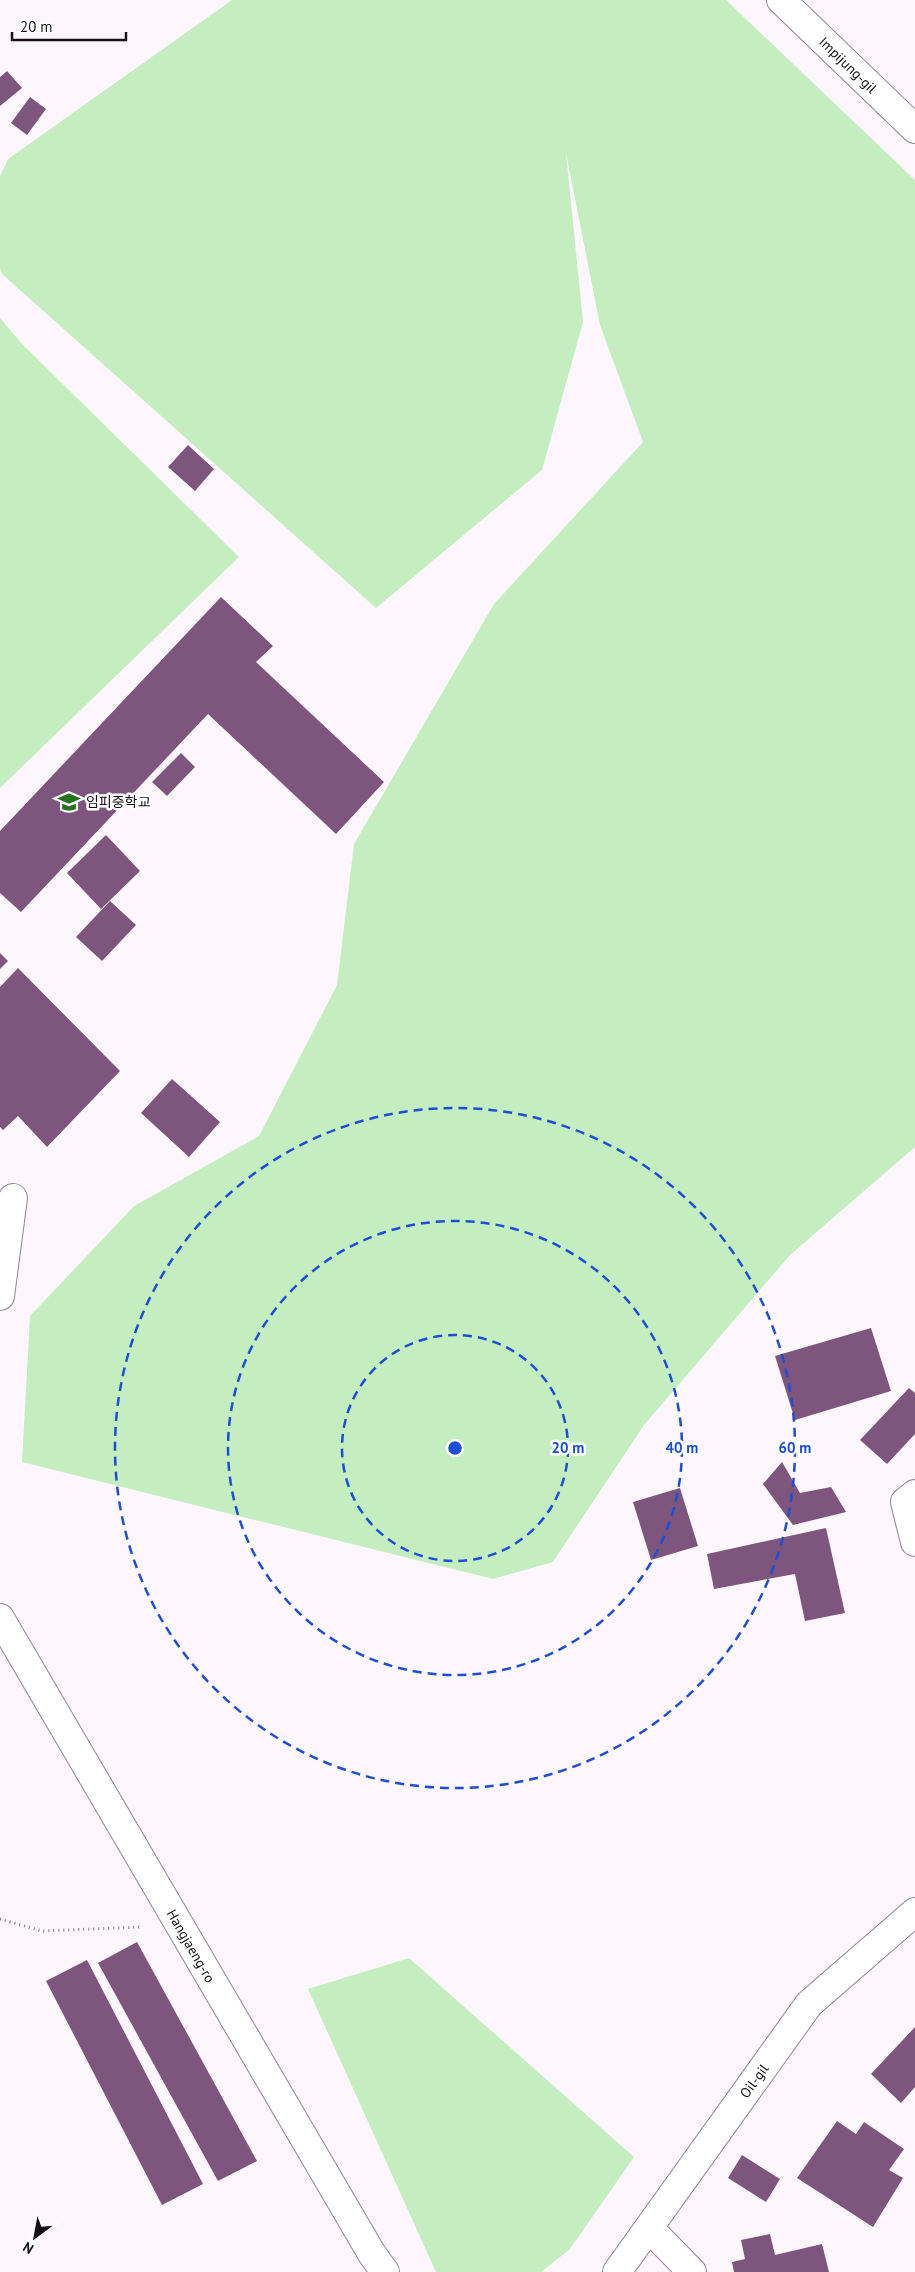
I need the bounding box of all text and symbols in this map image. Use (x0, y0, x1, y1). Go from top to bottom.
scale bar (12, 10, 126, 42)
text: 20 m (20, 17, 53, 36)
street label: Impijung-gil (815, 33, 881, 97)
school or university icon: 임피중학교 (56, 789, 82, 815)
place label: 임피중학교 (86, 793, 151, 811)
text: 20 m (552, 1438, 584, 1457)
text: 40 m (666, 1438, 698, 1457)
text: 60 m (779, 1438, 811, 1457)
centre of rings (446, 1439, 464, 1457)
street label: Hangjaeng-ro (163, 1906, 219, 1986)
street label: Oil-gil (736, 2060, 772, 2102)
north arrow (10, 2212, 60, 2262)
text: N (19, 2238, 37, 2258)

